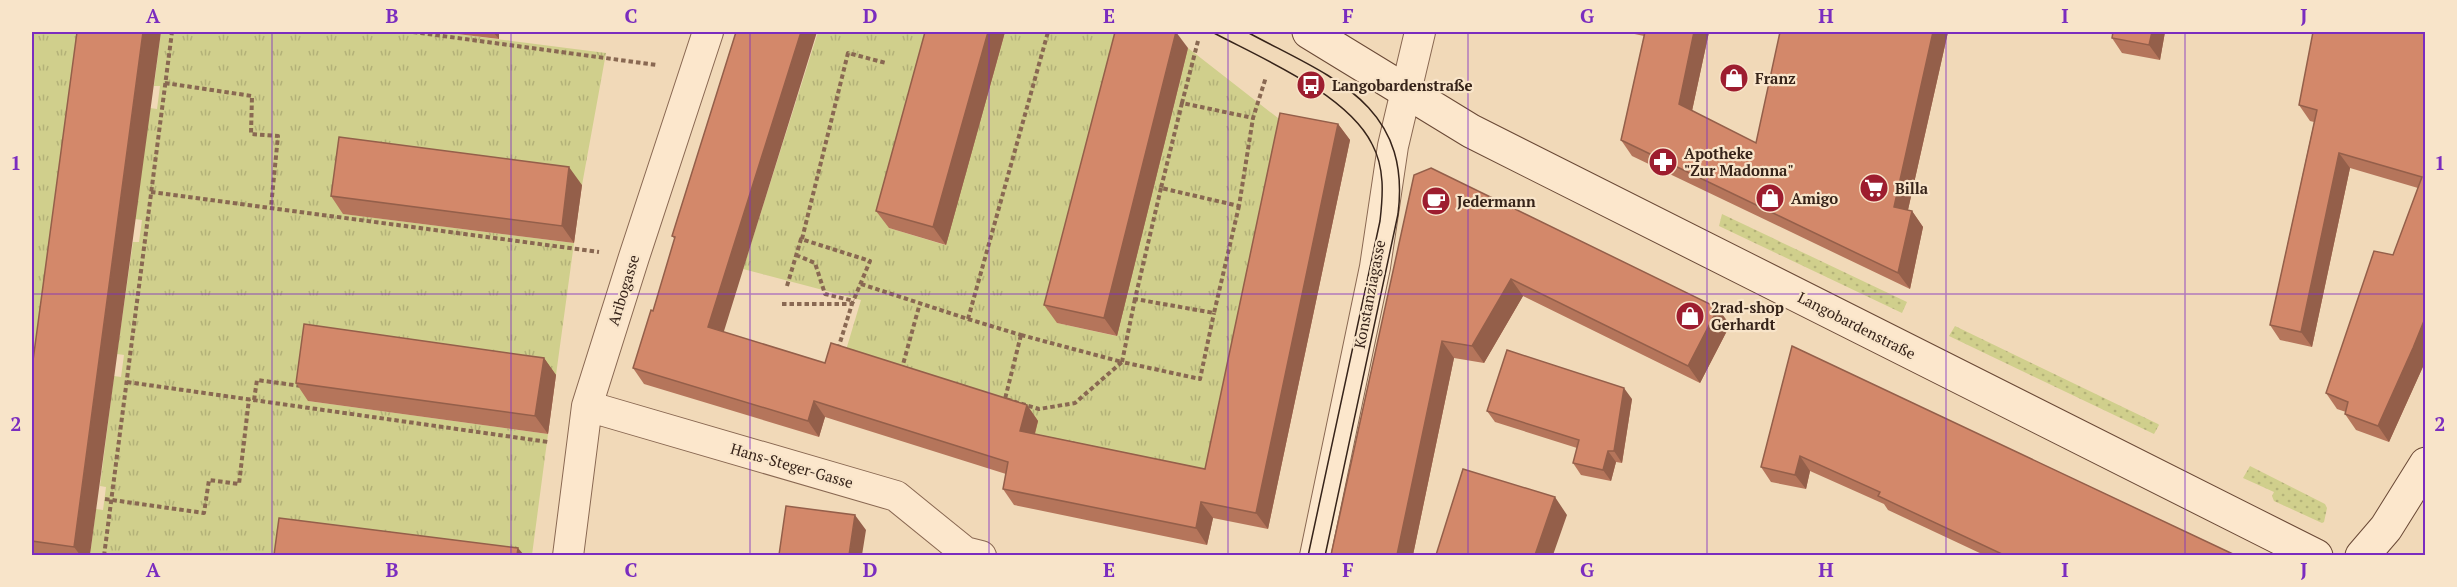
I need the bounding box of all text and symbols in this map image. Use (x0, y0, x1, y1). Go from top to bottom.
text: A (146, 2, 161, 29)
text: B (386, 2, 399, 29)
text: C (624, 2, 638, 29)
text: D (863, 2, 877, 29)
text: E (1103, 2, 1115, 29)
text: F (1342, 2, 1354, 29)
text: G (1580, 2, 1594, 29)
text: H (1818, 2, 1834, 29)
text: I (2061, 2, 2069, 29)
text: J (2300, 2, 2308, 29)
shop icon: Franz (1718, 62, 1750, 94)
place label: Franz (1755, 68, 1796, 88)
bus stop icon: Langobardenstraße (1295, 69, 1327, 101)
place label: Langobardenstraße (1332, 75, 1473, 95)
place label: Apotheke "Zur Madonna" (1684, 143, 1794, 180)
pharmacy icon: Apotheke "Zur Madonna" (1647, 146, 1679, 178)
text: 1 (10, 149, 22, 176)
text: 1 (2434, 149, 2446, 176)
supermarket icon: Billa (1858, 172, 1890, 204)
place label: Billa (1895, 178, 1929, 198)
shop icon: Amigo (1754, 182, 1786, 214)
cafe icon: Jedermann (1420, 185, 1452, 217)
place label: Amigo (1791, 188, 1838, 208)
place label: Jedermann (1457, 191, 1536, 211)
street label: Konstanziagasse (1349, 238, 1389, 350)
street label: Aribogasse (603, 252, 643, 328)
street label: Langobardenstraße (1795, 287, 1919, 363)
place label: 2rad-shop Gerhardt (1711, 297, 1784, 334)
shop icon: 2rad-shop Gerhardt (1674, 300, 1706, 332)
text: 2 (10, 410, 22, 437)
text: 2 (2434, 410, 2446, 437)
street label: Hans-Steger-Gasse (728, 438, 856, 492)
text: A (146, 556, 161, 583)
text: B (386, 556, 399, 583)
text: C (624, 556, 638, 583)
text: D (863, 556, 877, 583)
text: E (1103, 556, 1115, 583)
text: F (1342, 556, 1354, 583)
text: G (1580, 556, 1594, 583)
text: H (1818, 556, 1834, 583)
text: I (2061, 556, 2069, 583)
text: J (2300, 556, 2308, 583)

